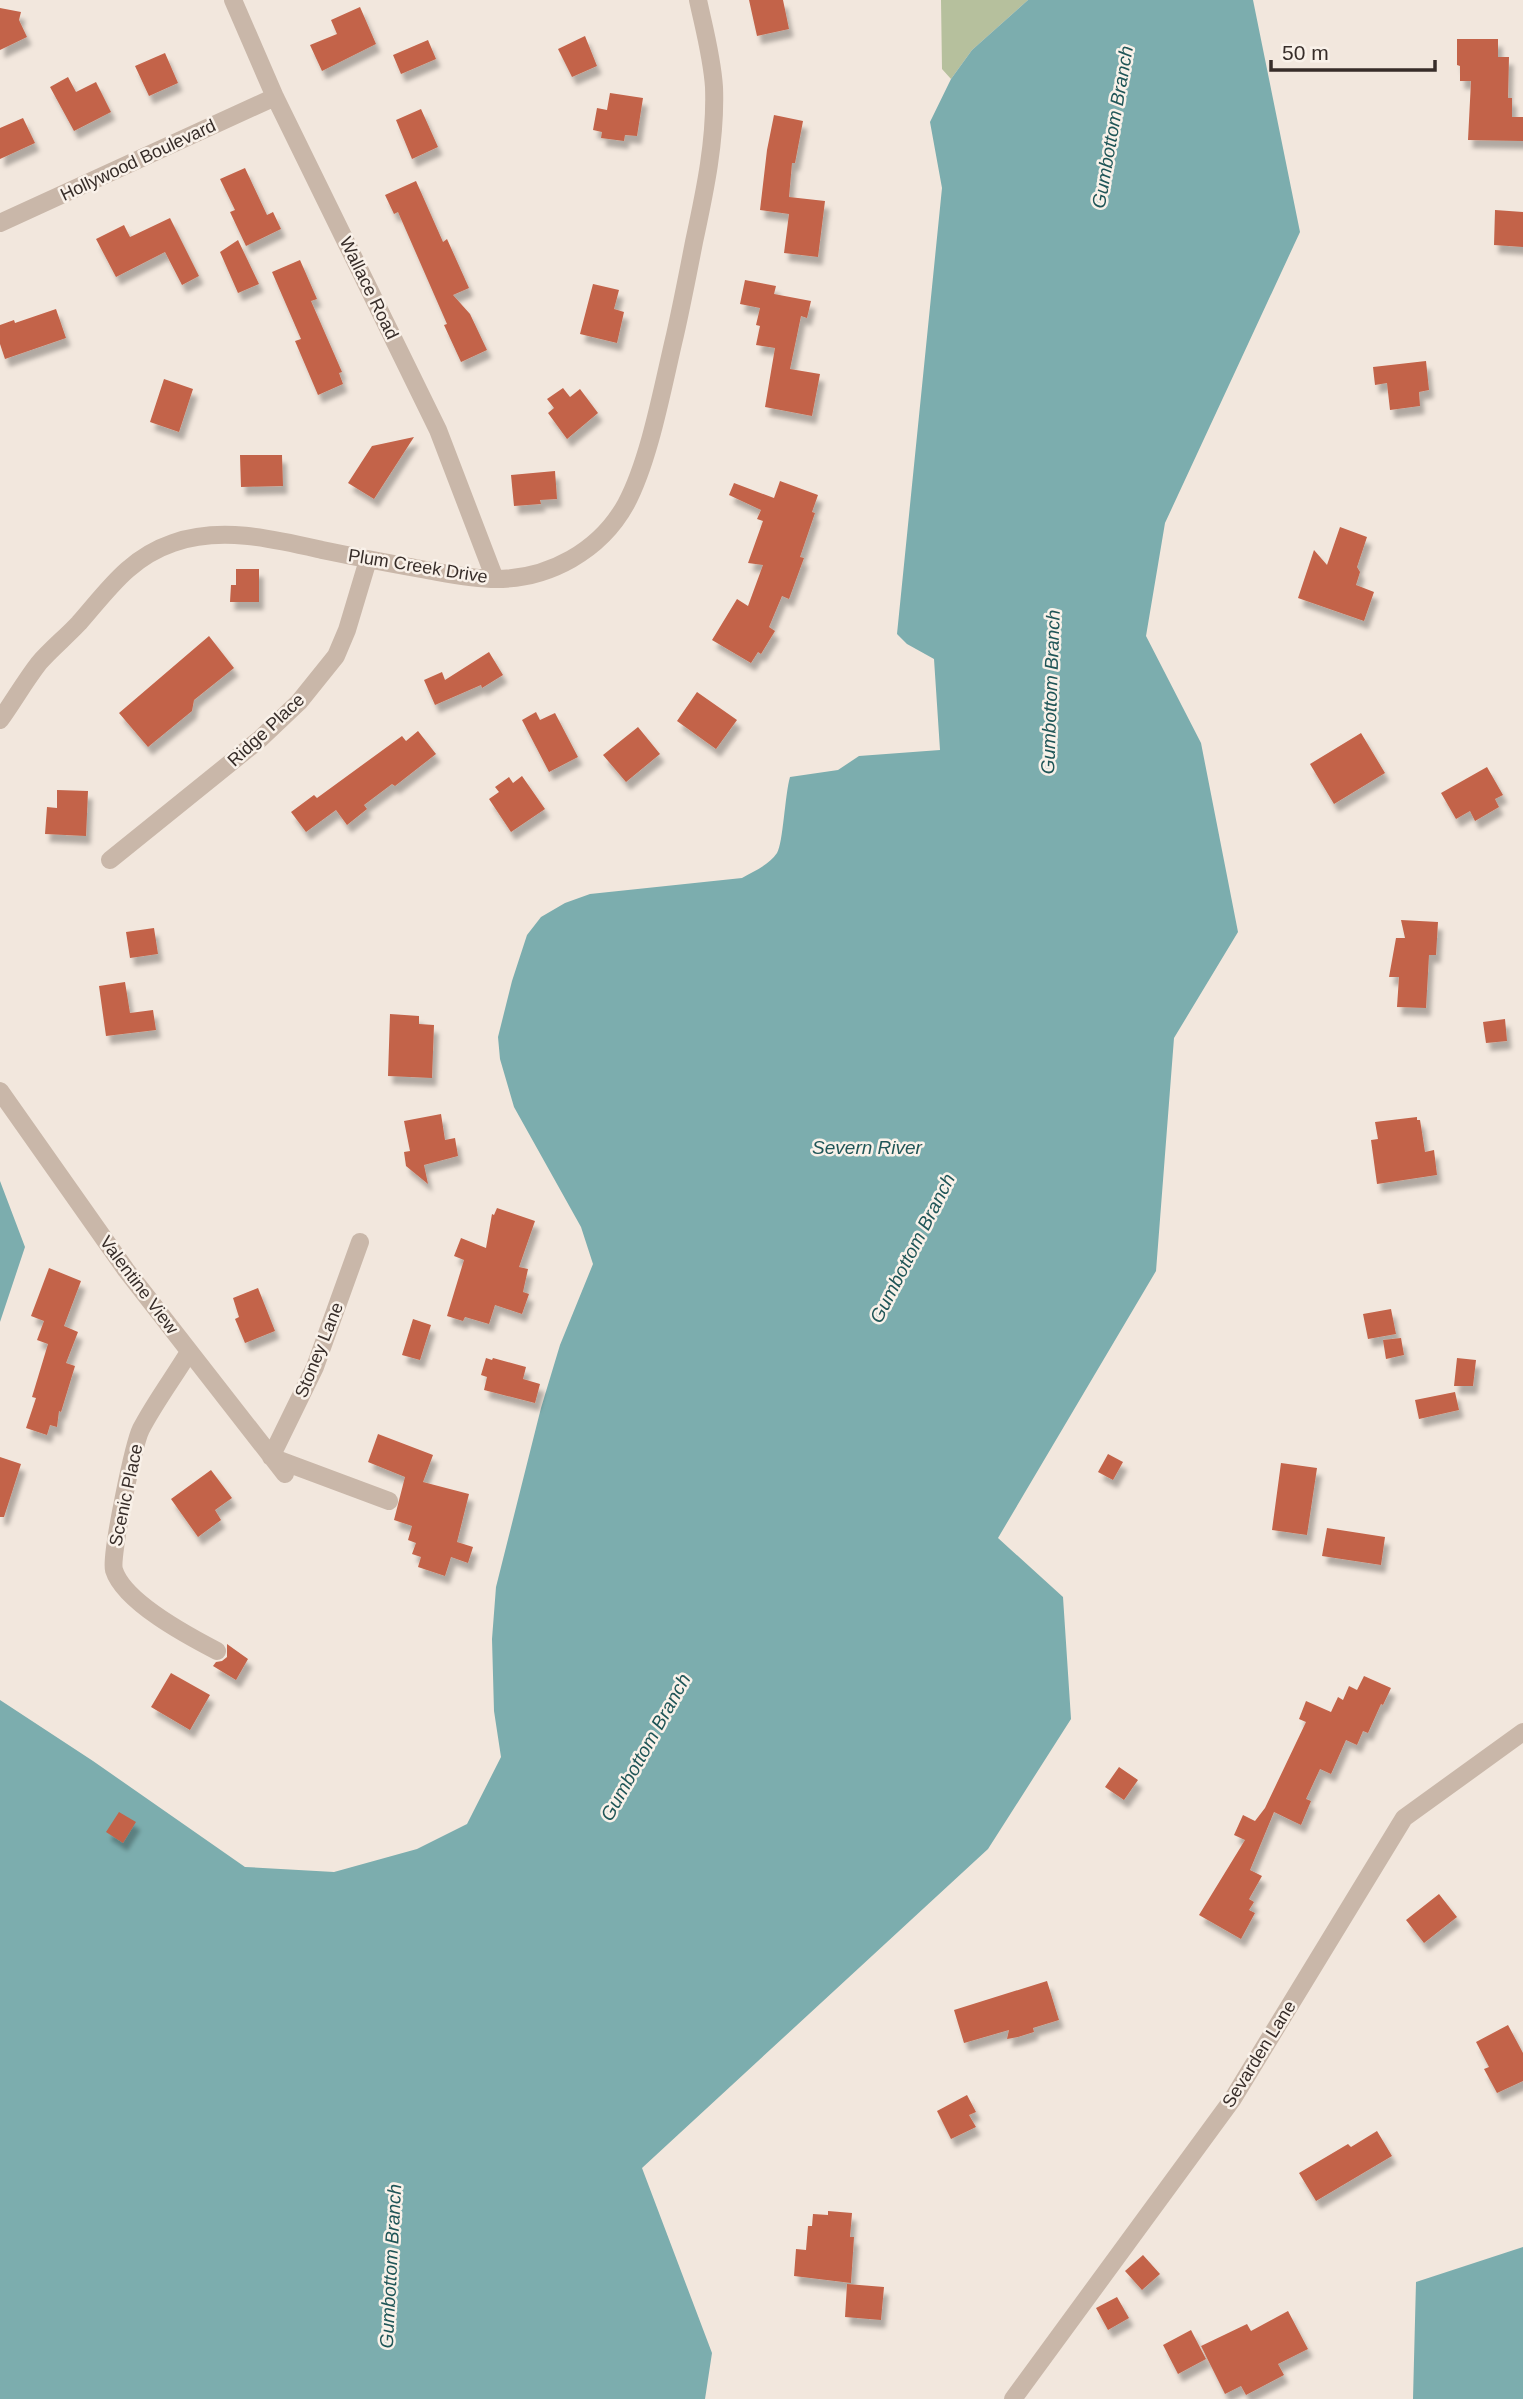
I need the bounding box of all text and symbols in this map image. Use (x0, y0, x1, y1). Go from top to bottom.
scale bar (1271, 28, 1436, 72)
text: 50 m (1282, 41, 1329, 64)
water label: Gumbottom Branch (1088, 44, 1137, 210)
street label: Hollywood Boulevard (57, 115, 219, 205)
street label: Wallace Road (336, 234, 402, 342)
street label: Plum Creek Drive (347, 545, 489, 587)
water label: Gumbottom Branch (1037, 609, 1064, 775)
street label: Ridge Place (224, 690, 308, 770)
water label: Severn River (812, 1137, 923, 1158)
water label: Gumbottom Branch (866, 1170, 959, 1326)
street label: Valentine View (96, 1232, 183, 1339)
street label: Stoney Lane (291, 1299, 347, 1401)
street label: Scenic Place (105, 1442, 147, 1548)
water label: Gumbottom Branch (596, 1670, 695, 1824)
street label: Sevarden Lane (1218, 1997, 1300, 2111)
water label: Gumbottom Branch (376, 2183, 405, 2349)

